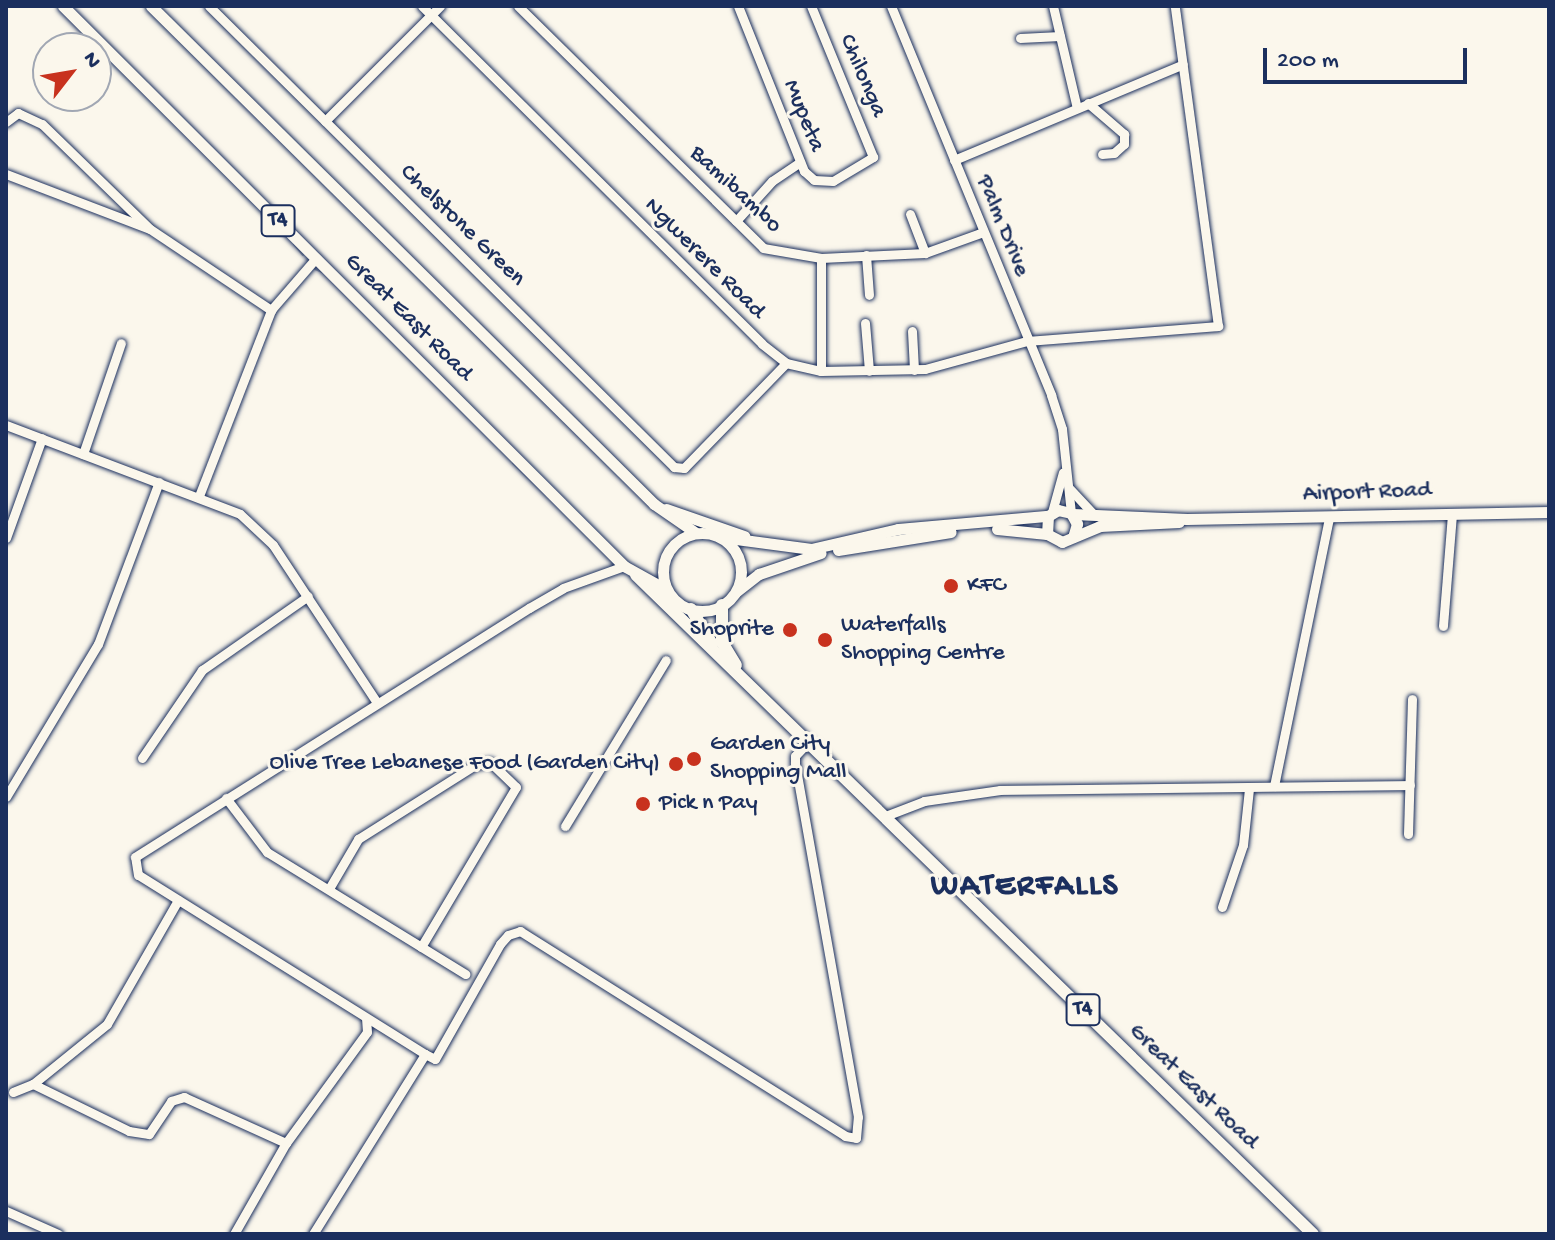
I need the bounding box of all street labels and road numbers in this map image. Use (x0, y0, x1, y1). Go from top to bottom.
street label: Chilonga (832, 30, 892, 122)
street label: Mupeta (776, 76, 830, 156)
street label: Bamibambo (683, 140, 787, 240)
street label: Chelstone Green (393, 159, 531, 293)
street label: Palm Drive (969, 171, 1035, 281)
street label: Ngwerere Road (637, 192, 771, 326)
road number: T4 (260, 203, 296, 239)
street label: Great East Road (338, 248, 478, 388)
street label: Airport Road (1302, 476, 1432, 510)
road number: T4 (1065, 992, 1101, 1028)
street label: Great East Road (1122, 1018, 1264, 1156)

